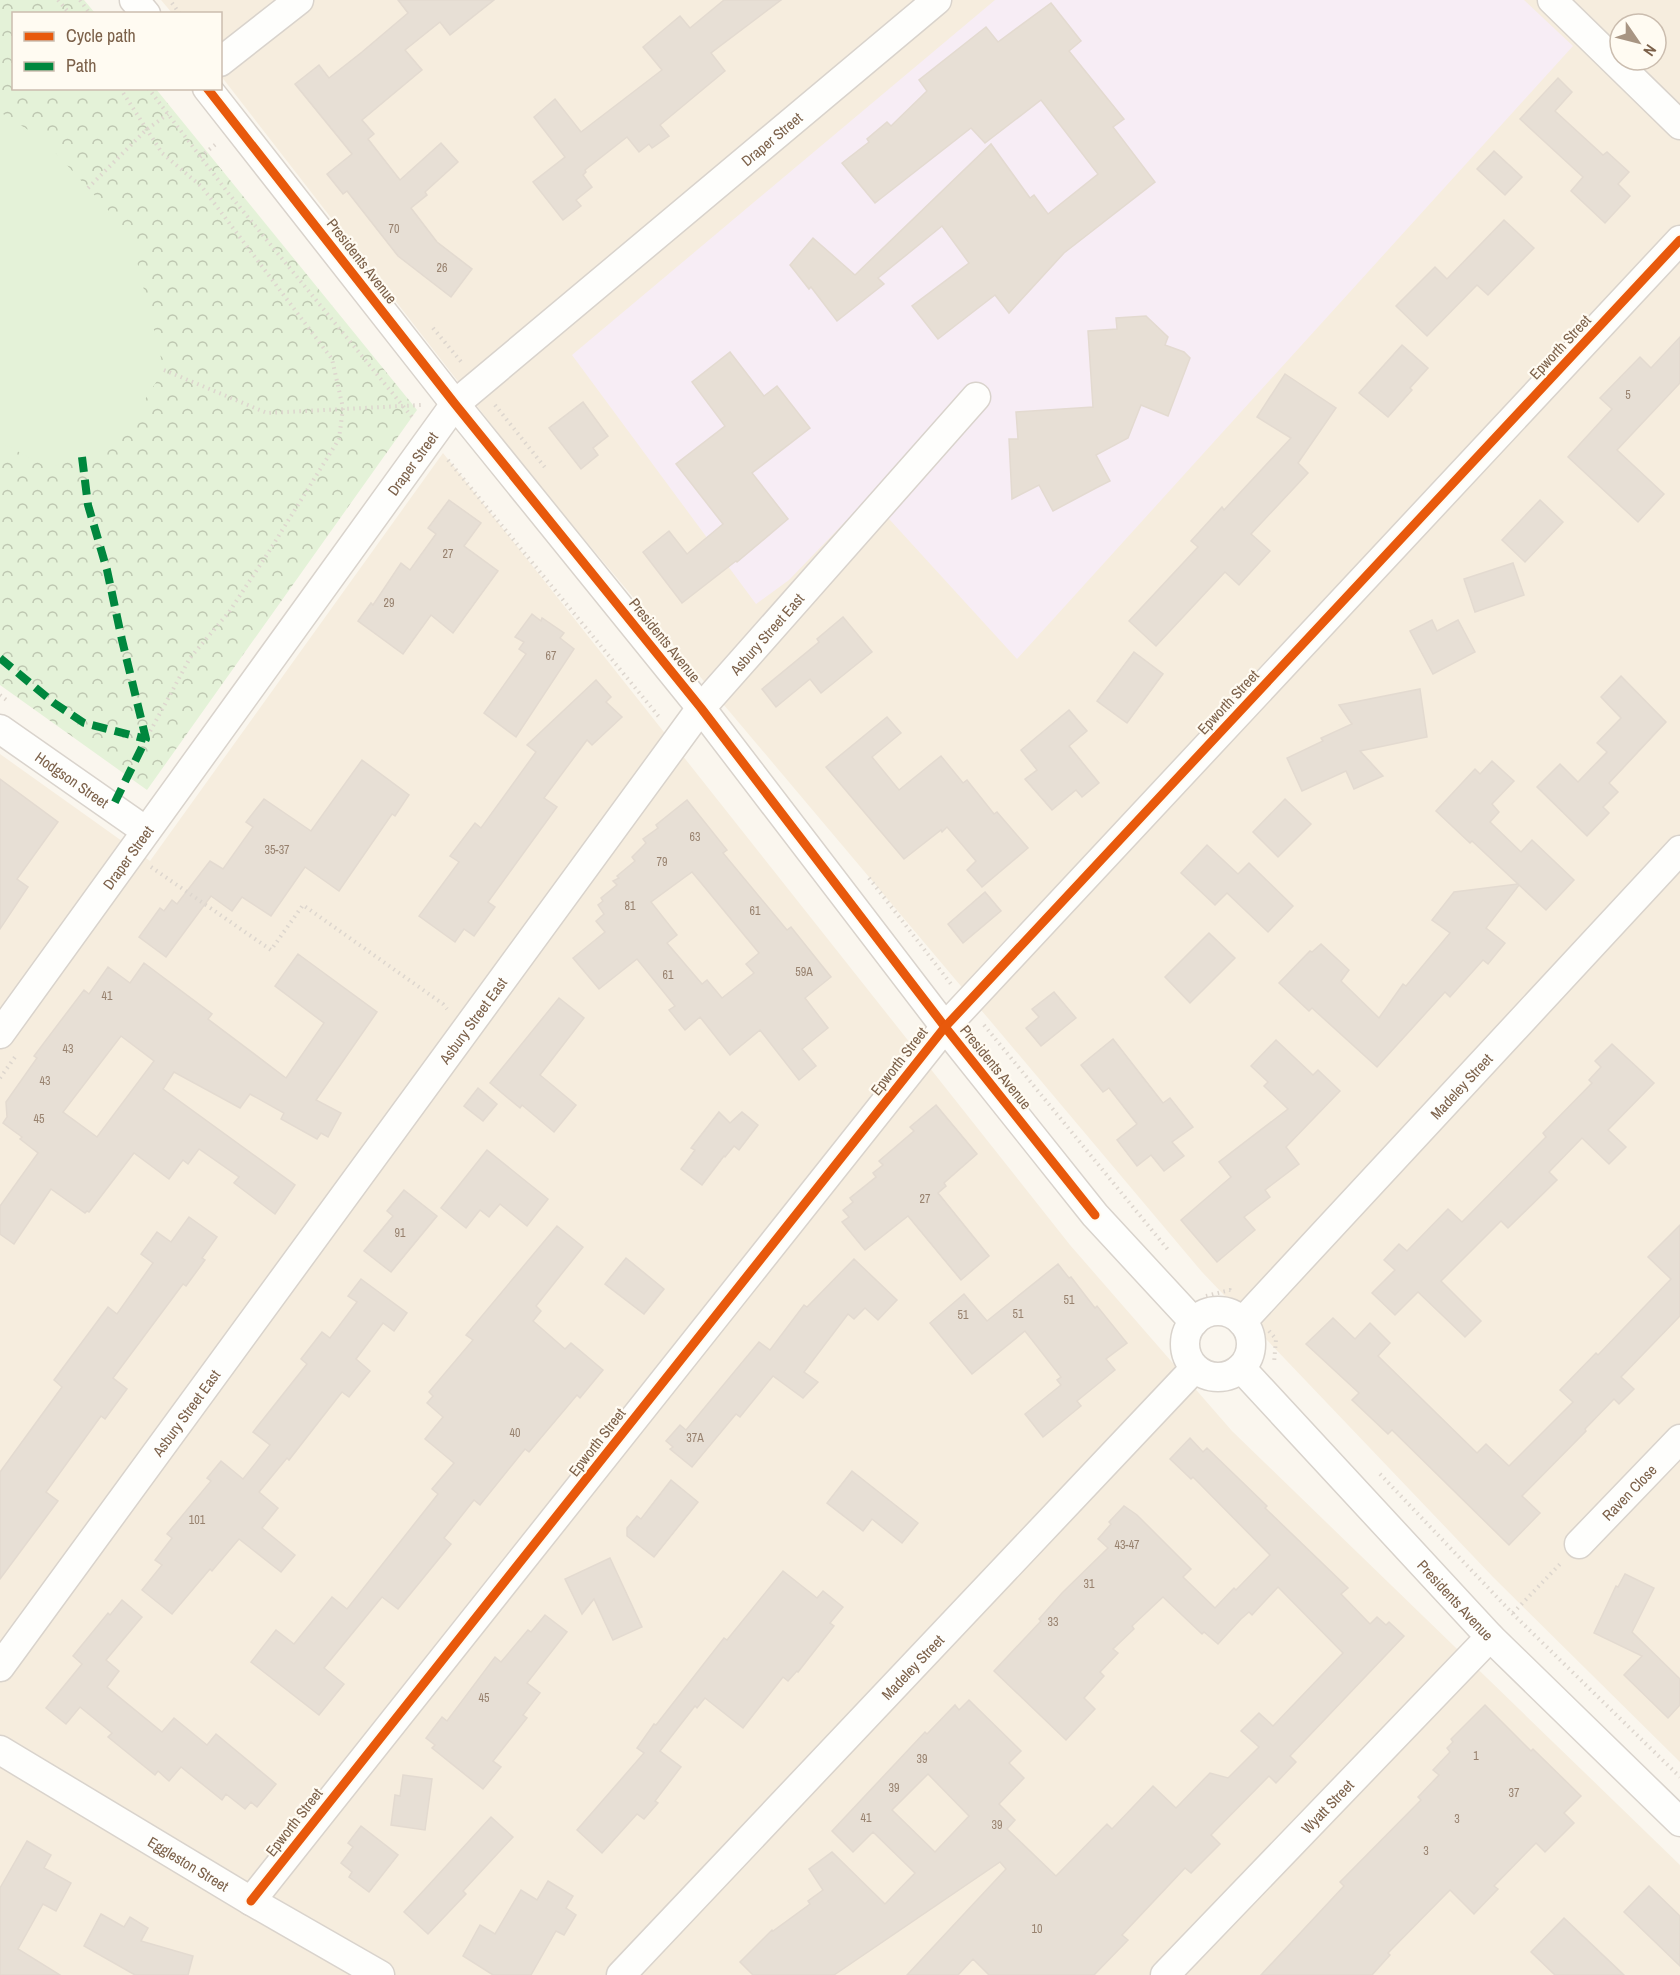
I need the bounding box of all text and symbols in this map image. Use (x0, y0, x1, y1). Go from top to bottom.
legend (12, 12, 222, 90)
north arrow (1608, 12, 1668, 72)
text: Cycle path (66, 23, 136, 48)
text: N (1639, 40, 1662, 61)
text: Path (66, 53, 96, 78)
street label: Draper Street (736, 107, 807, 171)
street label: Presidents Avenue (322, 214, 402, 308)
house number: 70 (389, 221, 399, 237)
house number: 26 (437, 260, 447, 276)
street label: Epworth Street (1525, 310, 1596, 384)
house number: 5 (1625, 387, 1631, 403)
street label: Draper Street (382, 427, 443, 499)
house number: 27 (443, 546, 454, 562)
street label: Asbury Street East (724, 588, 809, 680)
street label: Presidents Avenue (624, 593, 706, 687)
house number: 29 (384, 595, 394, 611)
house number: 67 (546, 648, 557, 664)
street label: Epworth Street (1193, 665, 1264, 739)
street label: Hodgson Street (31, 746, 114, 813)
street label: Draper Street (97, 821, 158, 893)
house number: 63 (690, 829, 700, 845)
house number: 35-37 (264, 842, 290, 858)
house number: 79 (657, 854, 667, 870)
house number: 81 (625, 898, 636, 914)
house number: 61 (750, 903, 761, 919)
house number: 59A (795, 964, 813, 980)
house number: 61 (663, 967, 674, 983)
street label: Asbury Street East (433, 972, 512, 1069)
house number: 41 (102, 988, 113, 1004)
street label: Presidents Avenue (955, 1020, 1037, 1114)
street label: Epworth Street (866, 1022, 933, 1100)
house number: 43 (63, 1041, 73, 1057)
street label: Madeley Street (1425, 1048, 1497, 1123)
house number: 43 (40, 1073, 50, 1089)
house number: 45 (34, 1111, 45, 1127)
house number: 27 (920, 1191, 931, 1207)
house number: 91 (395, 1225, 406, 1241)
house number: 51 (1064, 1292, 1075, 1308)
house number: 51 (1013, 1306, 1024, 1322)
house number: 51 (958, 1307, 969, 1323)
street label: Asbury Street East (147, 1365, 225, 1461)
street label: Epworth Street (564, 1403, 631, 1481)
house number: 40 (510, 1425, 520, 1441)
house number: 37A (686, 1430, 704, 1446)
street label: Raven Close (1597, 1459, 1661, 1525)
house number: 101 (189, 1512, 206, 1528)
house number: 43-47 (1114, 1537, 1140, 1553)
street label: Presidents Avenue (1413, 1555, 1499, 1645)
house number: 31 (1084, 1576, 1095, 1592)
house number: 33 (1048, 1614, 1058, 1630)
street label: Madeley Street (876, 1629, 949, 1704)
house number: 45 (479, 1690, 490, 1706)
house number: 1 (1473, 1748, 1479, 1764)
house number: 39 (917, 1751, 927, 1767)
street label: Wyatt Street (1296, 1774, 1359, 1838)
house number: 39 (889, 1780, 899, 1796)
street label: Epworth Street (261, 1783, 328, 1861)
house number: 37 (1509, 1785, 1520, 1801)
house number: 41 (861, 1810, 872, 1826)
house number: 3 (1454, 1811, 1460, 1827)
house number: 39 (992, 1817, 1002, 1833)
street label: Eggleston Street (144, 1831, 233, 1896)
house number: 3 (1423, 1843, 1429, 1859)
house number: 10 (1032, 1921, 1042, 1937)

